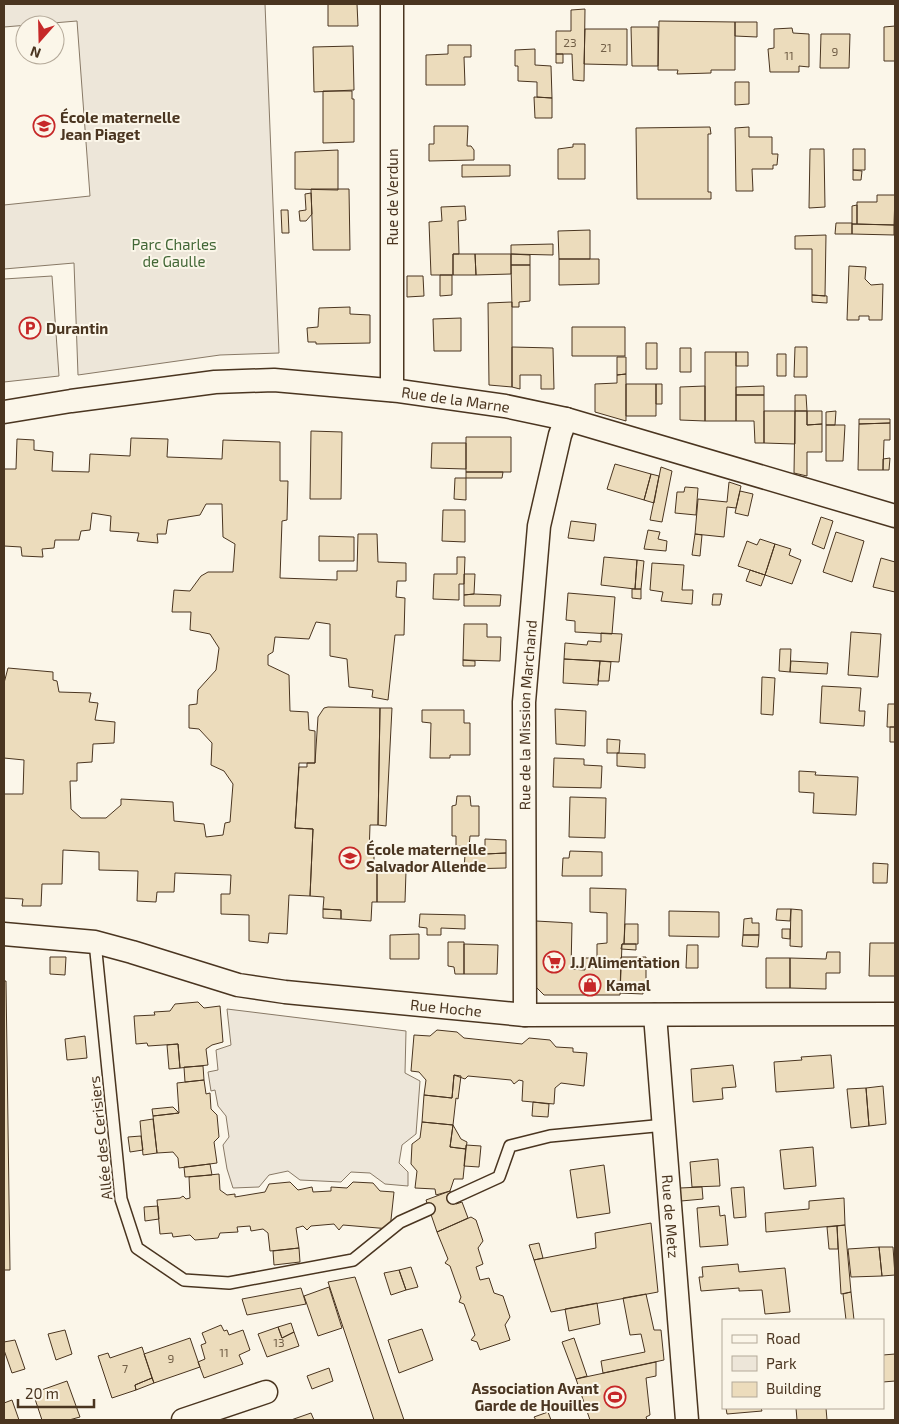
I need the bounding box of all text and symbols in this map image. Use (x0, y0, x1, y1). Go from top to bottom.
north arrow (15, 15, 65, 65)
house number: 23 (563, 35, 577, 49)
house number: 21 (600, 40, 612, 54)
text: N (28, 43, 43, 62)
house number: 9 (832, 44, 839, 58)
house number: 11 (784, 48, 794, 62)
place label: École maternelle Jean Piaget (60, 107, 180, 143)
school or university icon: École maternelle Jean Piaget (32, 114, 56, 138)
street label: Rue de Verdun (383, 148, 401, 246)
park label: Parc Charles de Gaulle (131, 235, 217, 270)
parking icon: Durantin (18, 316, 42, 340)
place label: Durantin (46, 319, 108, 337)
street label: Rue de la Marne (400, 382, 512, 416)
street label: Rue de la Mission Marchand (515, 619, 540, 810)
place label: École maternelle Salvador Allende (366, 839, 486, 875)
school or university icon: École maternelle Salvador Allende (338, 846, 362, 870)
supermarket icon: J.J Alimentation (542, 950, 566, 974)
place label: J.J Alimentation (570, 953, 680, 971)
shop icon: Kamal (578, 973, 602, 997)
place label: Kamal (606, 976, 651, 994)
street label: Rue Hoche (409, 995, 483, 1020)
street label: Allée des Cerisiers (85, 1075, 115, 1201)
street label: Rue de Metz (659, 1174, 683, 1259)
legend (722, 1319, 884, 1409)
text: Road (766, 1329, 801, 1347)
house number: 13 (273, 1335, 285, 1349)
house number: 11 (219, 1345, 229, 1359)
house number: 9 (168, 1351, 175, 1365)
text: Park (766, 1354, 797, 1372)
house number: 7 (122, 1361, 128, 1375)
scale bar (18, 1376, 94, 1408)
place label: Association Avant Garde de Houilles (471, 1379, 599, 1414)
text: Building (766, 1379, 822, 1397)
text: 20 m (25, 1384, 59, 1402)
sports icon: Association Avant Garde de Houilles (603, 1385, 627, 1409)

